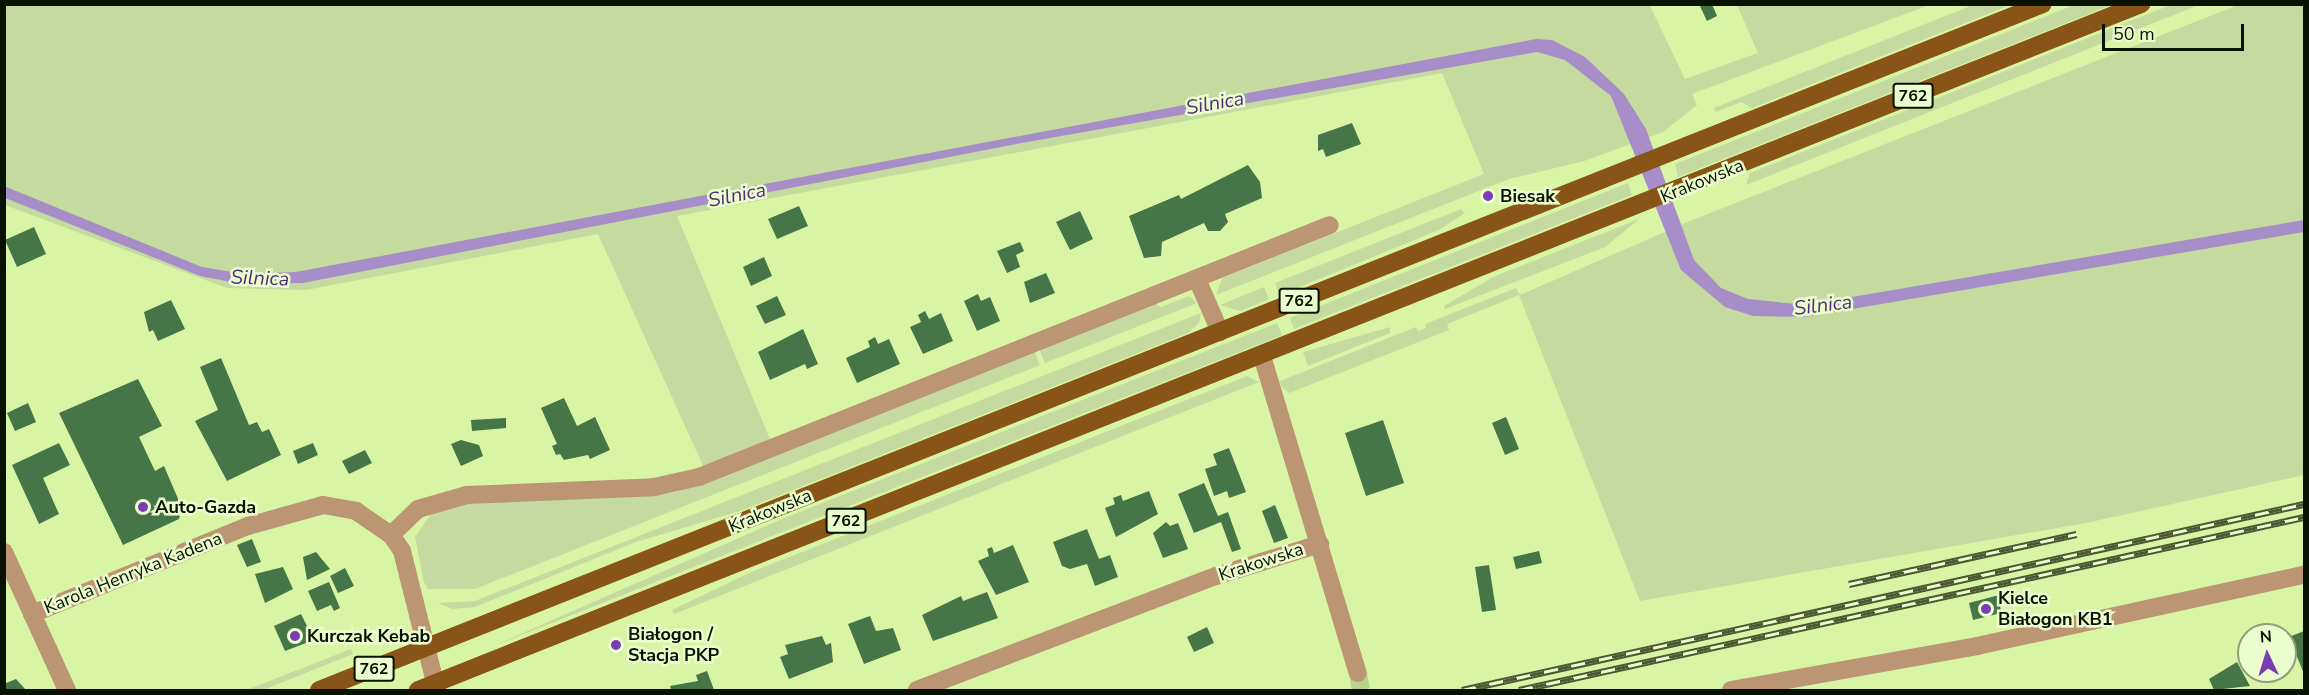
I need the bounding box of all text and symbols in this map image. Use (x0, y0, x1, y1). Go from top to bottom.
scale bar (2105, 12, 2248, 50)
text: 50 m (2113, 22, 2155, 46)
road number: 762 (1892, 83, 1934, 109)
water label: Silnica (1184, 86, 1246, 120)
street label: Krakowska (1657, 155, 1747, 207)
water label: Silnica (706, 178, 768, 212)
place label: Biesak (1500, 185, 1555, 207)
marker: Biesak (1481, 189, 1495, 203)
water label: Silnica (230, 265, 290, 291)
road number: 762 (1278, 288, 1320, 314)
water label: Silnica (1792, 290, 1854, 320)
street label: Krakowska (725, 485, 815, 537)
place label: Auto-Gazda (155, 496, 256, 518)
marker: Auto-Gazda (136, 500, 150, 514)
road number: 762 (825, 508, 867, 534)
street label: Karola Henryka Kadena (41, 527, 225, 619)
street label: Krakowska (1216, 538, 1306, 586)
place label: Kielce Białogon KB1 (1998, 588, 2113, 630)
marker: Kielce Białogon KB1 (1979, 602, 1993, 616)
north arrow (2237, 623, 2297, 683)
place label: Białogon / Stacja PKP (628, 624, 719, 666)
place label: Kurczak Kebab (307, 625, 430, 647)
text: N (2259, 626, 2273, 648)
marker: Kurczak Kebab (288, 629, 302, 643)
marker: Białogon / Stacja PKP (609, 638, 623, 652)
road number: 762 (353, 656, 395, 682)

